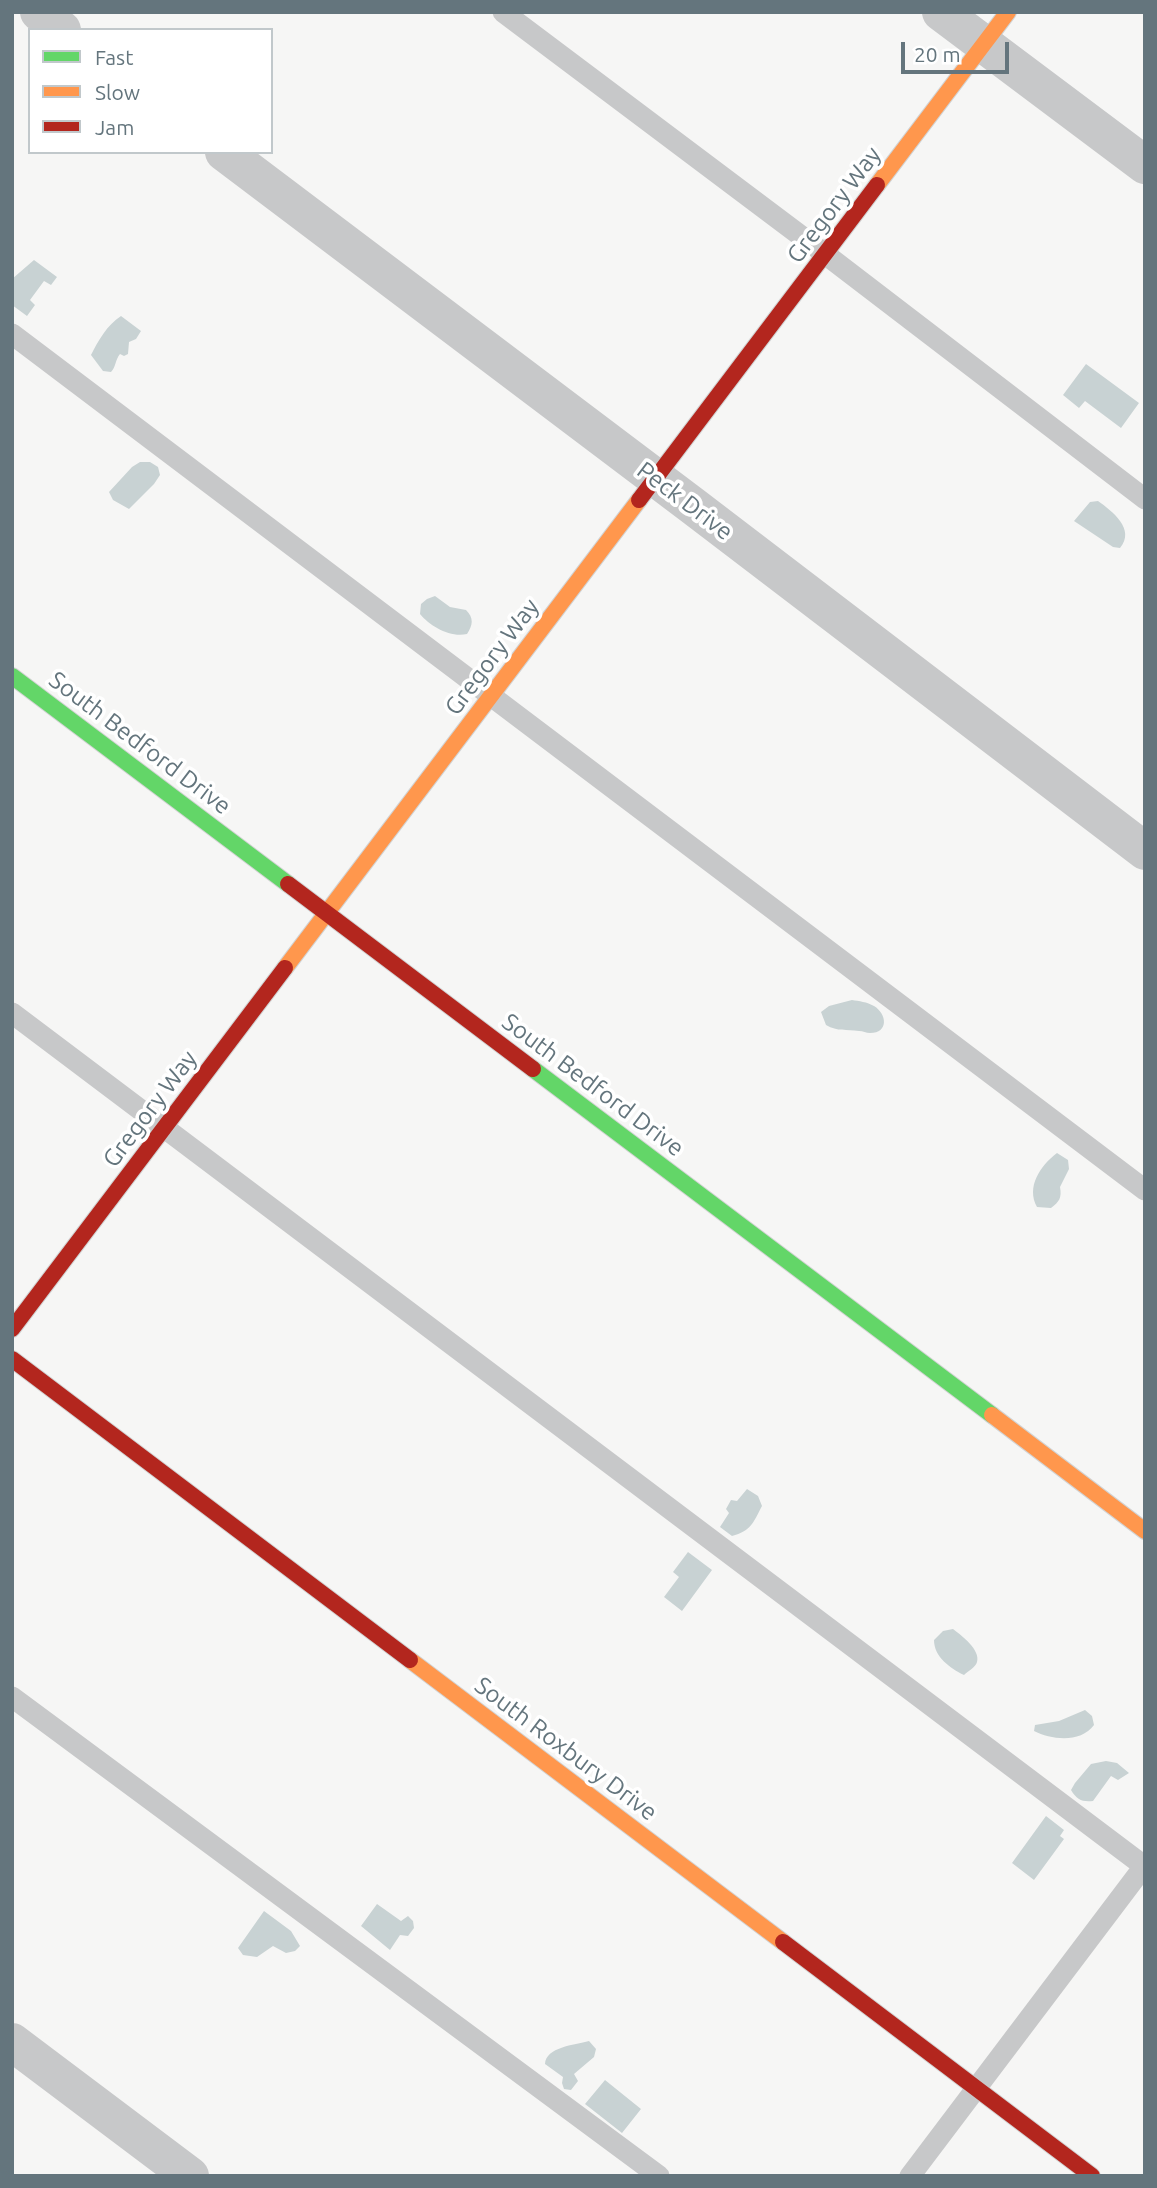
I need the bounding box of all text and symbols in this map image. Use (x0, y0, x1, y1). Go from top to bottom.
legend (28, 28, 273, 154)
scale bar (905, 28, 1014, 72)
text: 20 m (914, 42, 961, 66)
text: Fast (95, 45, 133, 69)
text: Slow (95, 80, 140, 104)
text: Jam (95, 115, 134, 139)
street label: Gregory Way (781, 141, 887, 269)
street label: Peck Drive (631, 456, 739, 546)
street label: Gregory Way (439, 593, 545, 721)
street label: South Bedford Drive (43, 665, 237, 821)
street label: South Bedford Drive (496, 1007, 690, 1163)
street label: Gregory Way (97, 1045, 203, 1173)
street label: South Roxbury Drive (469, 1671, 663, 1827)

